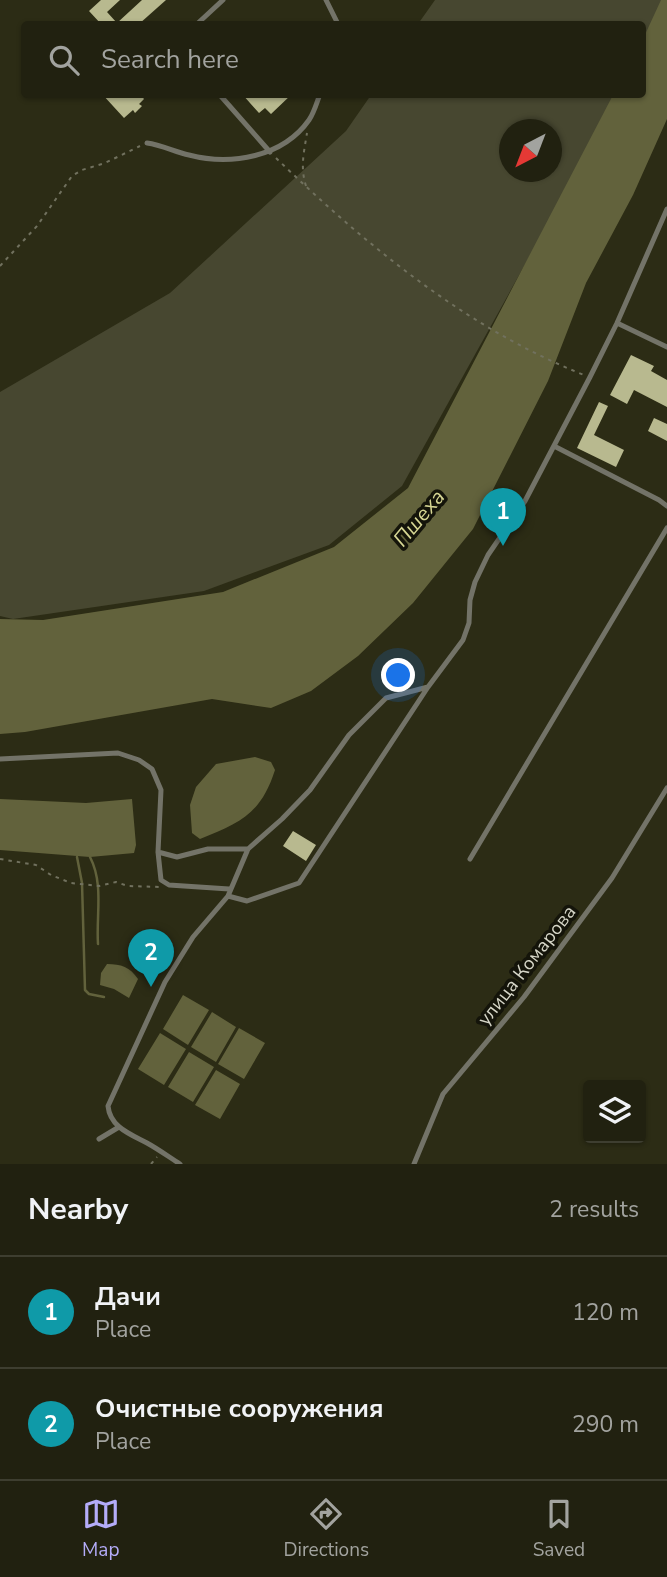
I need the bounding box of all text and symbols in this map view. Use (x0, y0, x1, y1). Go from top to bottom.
search box (21, 21, 646, 98)
icon: search (45, 41, 83, 79)
text: Search here (101, 42, 239, 77)
north arrow (499, 119, 562, 182)
water label: Пшеха (387, 484, 451, 552)
pin: 1 (480, 488, 526, 546)
your location (381, 658, 415, 692)
street label: улица Комарова (472, 900, 582, 1031)
pin: 2 (128, 929, 174, 987)
map controls (583, 1080, 646, 1143)
button: layers (583, 1080, 646, 1143)
text: Nearby (28, 1189, 128, 1230)
text: 2 results (549, 1194, 639, 1225)
text: Дачи (95, 1279, 161, 1314)
text: 1 (44, 1297, 58, 1328)
text: 120 m (572, 1297, 639, 1328)
text: Place (95, 1314, 151, 1345)
text: Очистные сооружения (95, 1391, 384, 1426)
text: 2 (44, 1409, 58, 1440)
text: 290 m (572, 1409, 639, 1440)
text: Place (95, 1426, 151, 1457)
tab: Map (82, 1495, 120, 1563)
tab: Directions (283, 1495, 369, 1563)
tab: Saved (533, 1495, 585, 1563)

